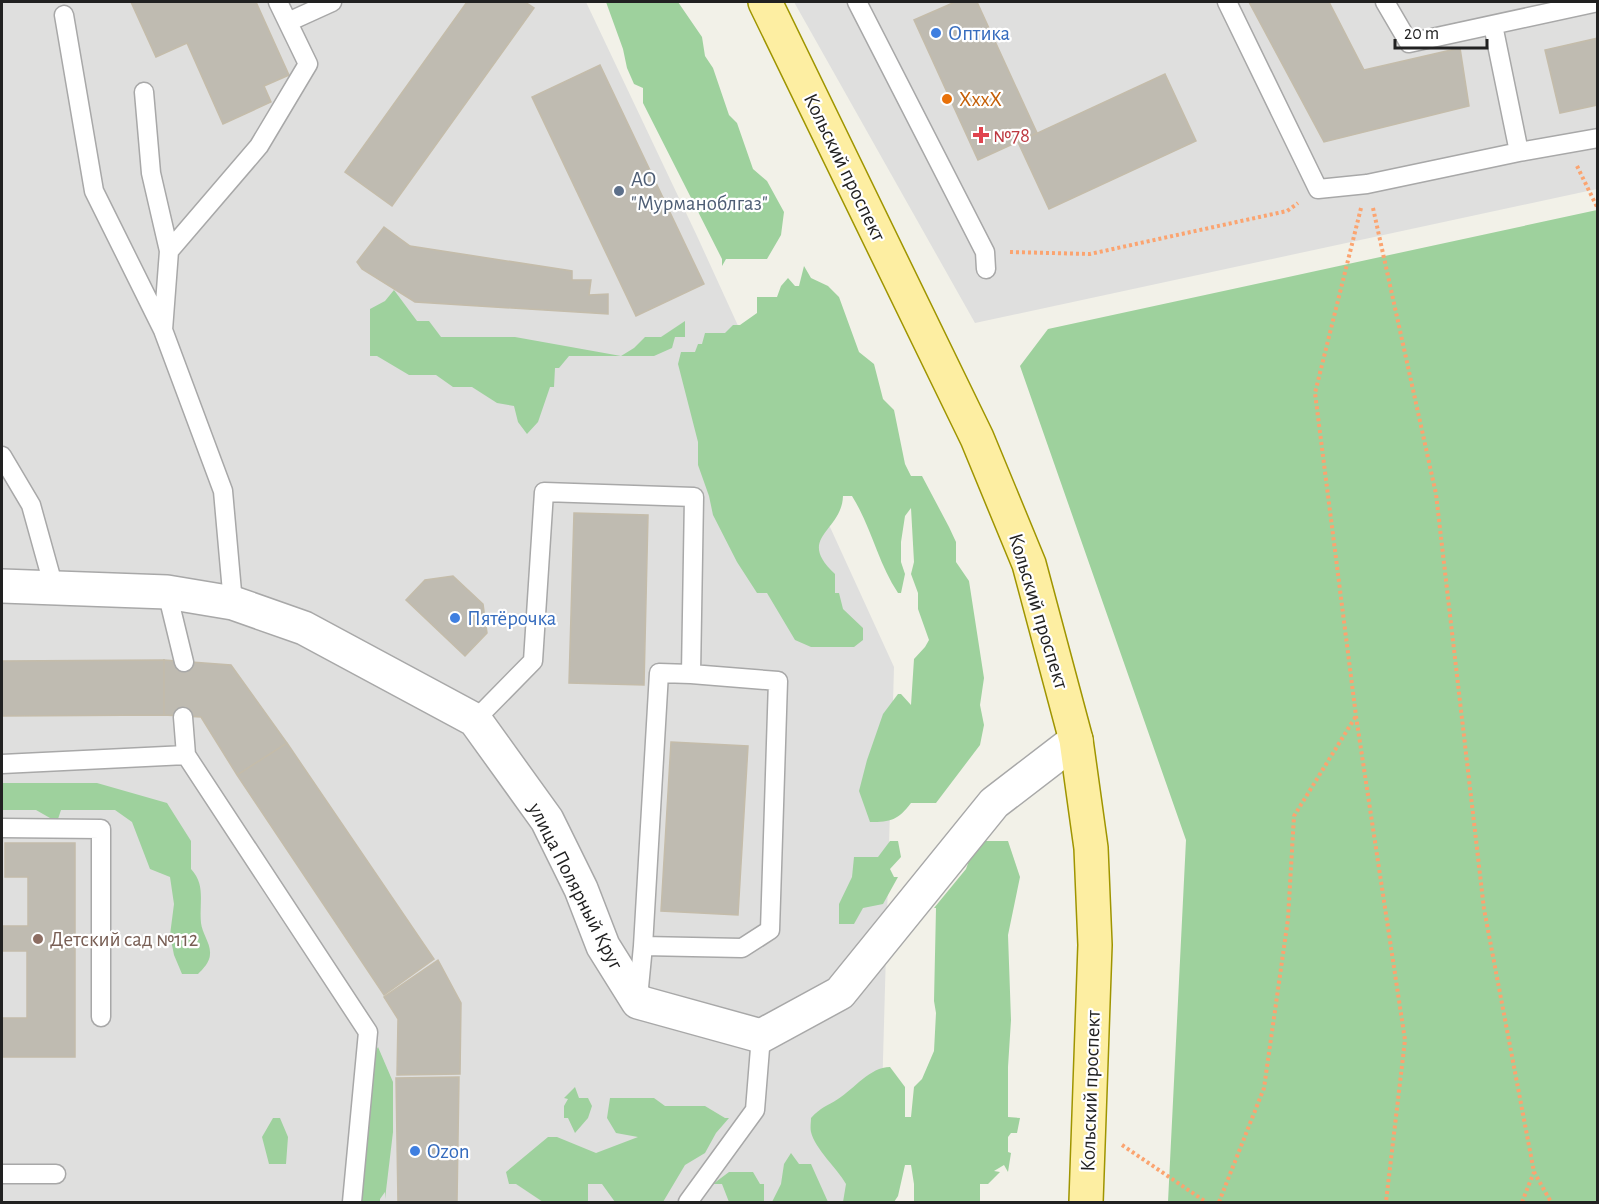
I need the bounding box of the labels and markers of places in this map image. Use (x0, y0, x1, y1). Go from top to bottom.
place label: Оптика (948, 23, 1011, 44)
marker: Оптика (929, 26, 943, 40)
place label: XxxX (959, 89, 1002, 110)
marker: XxxX (940, 92, 954, 106)
place label: №78 (993, 125, 1030, 146)
marker: №78 (974, 128, 988, 142)
place label: AO "Мурманоблгаз" (631, 169, 768, 214)
marker: AO "Мурманоблгаз" (612, 184, 626, 198)
place label: Пятёрочка (467, 608, 557, 629)
marker: Пятёрочка (448, 611, 462, 625)
place label: Детский сад №112 (50, 929, 198, 950)
marker: Детский сад №112 (31, 932, 45, 946)
place label: Ozon (427, 1141, 470, 1162)
marker: Ozon (408, 1144, 422, 1158)

